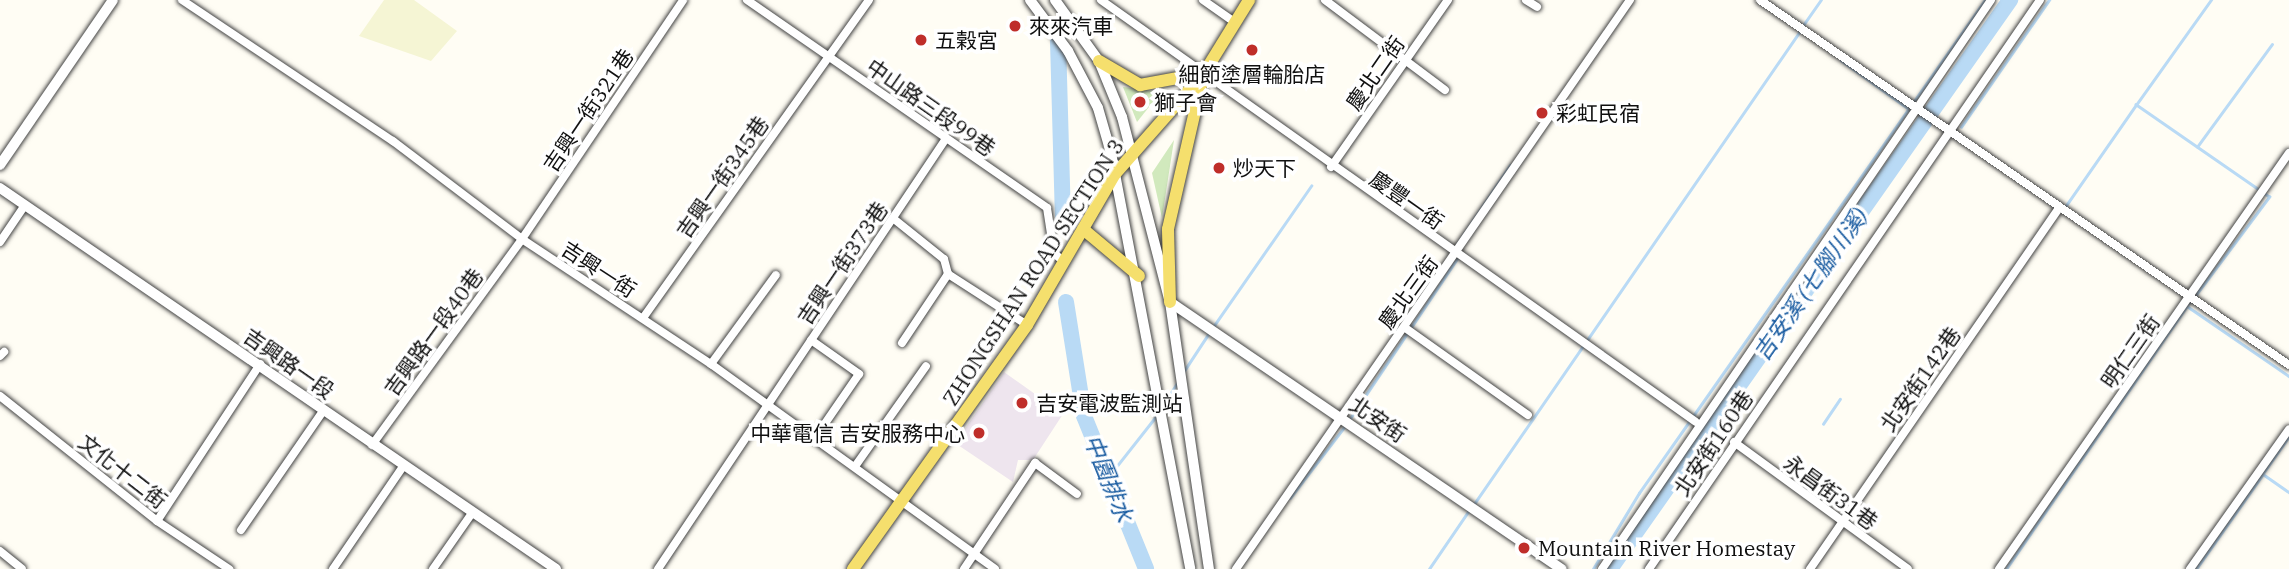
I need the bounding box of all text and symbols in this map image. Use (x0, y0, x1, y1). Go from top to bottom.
place label: 來來汽車 (1029, 13, 1113, 39)
marker: 來來汽車 (1007, 18, 1023, 34)
place label: 五榖宮 (935, 27, 998, 53)
street label: 慶北二街 (1341, 31, 1409, 115)
marker: 五榖宮 (913, 32, 929, 48)
marker: 細節塗層輪胎店 (1244, 42, 1260, 58)
street label: 吉興一街321巷 (538, 44, 638, 176)
street label: 中山路三段99巷 (862, 53, 1000, 161)
place label: 細節塗層輪胎店 (1179, 61, 1325, 87)
place label: 獅子會 (1154, 89, 1217, 115)
marker: 獅子會 (1132, 94, 1148, 110)
place label: 彩虹民宿 (1556, 100, 1640, 126)
marker: 彩虹民宿 (1534, 105, 1550, 121)
street label: 吉興一街345巷 (671, 111, 773, 243)
street label: ZHONGSHAN ROAD SECTION 3 (937, 134, 1129, 410)
place label: 炒天下 (1233, 155, 1296, 181)
marker: 炒天下 (1211, 160, 1227, 176)
street label: 慶豐一街 (1365, 166, 1449, 234)
street label: 吉興一街373巷 (792, 197, 892, 329)
water label: 吉安溪 (七腳川溪) (1747, 203, 1873, 365)
street label: 吉興一街 (557, 236, 641, 302)
street label: 慶北三街 (1373, 251, 1443, 333)
street label: 吉興路一段40巷 (378, 263, 488, 401)
street label: 明仁三街 (2096, 309, 2164, 393)
street label: 北安街142巷 (1875, 322, 1965, 436)
street label: 吉興路一段 (239, 323, 339, 403)
street label: 北安街160巷 (1668, 385, 1758, 501)
place label: 吉安電波監測站 (1036, 390, 1183, 416)
street label: 北安街 (1345, 391, 1411, 447)
marker: 吉安電波監測站 (1014, 395, 1030, 411)
place label: 中華電信 吉安服務中心 (750, 420, 965, 446)
marker: 中華電信 吉安服務中心 (971, 425, 987, 441)
street label: 文化十二街 (74, 429, 172, 513)
water label: 中園排水 (1079, 430, 1139, 526)
street label: 永昌街31巷 (1779, 450, 1883, 534)
place label: Mountain River Homestay (1538, 535, 1795, 561)
marker: Mountain River Homestay (1516, 540, 1532, 556)

